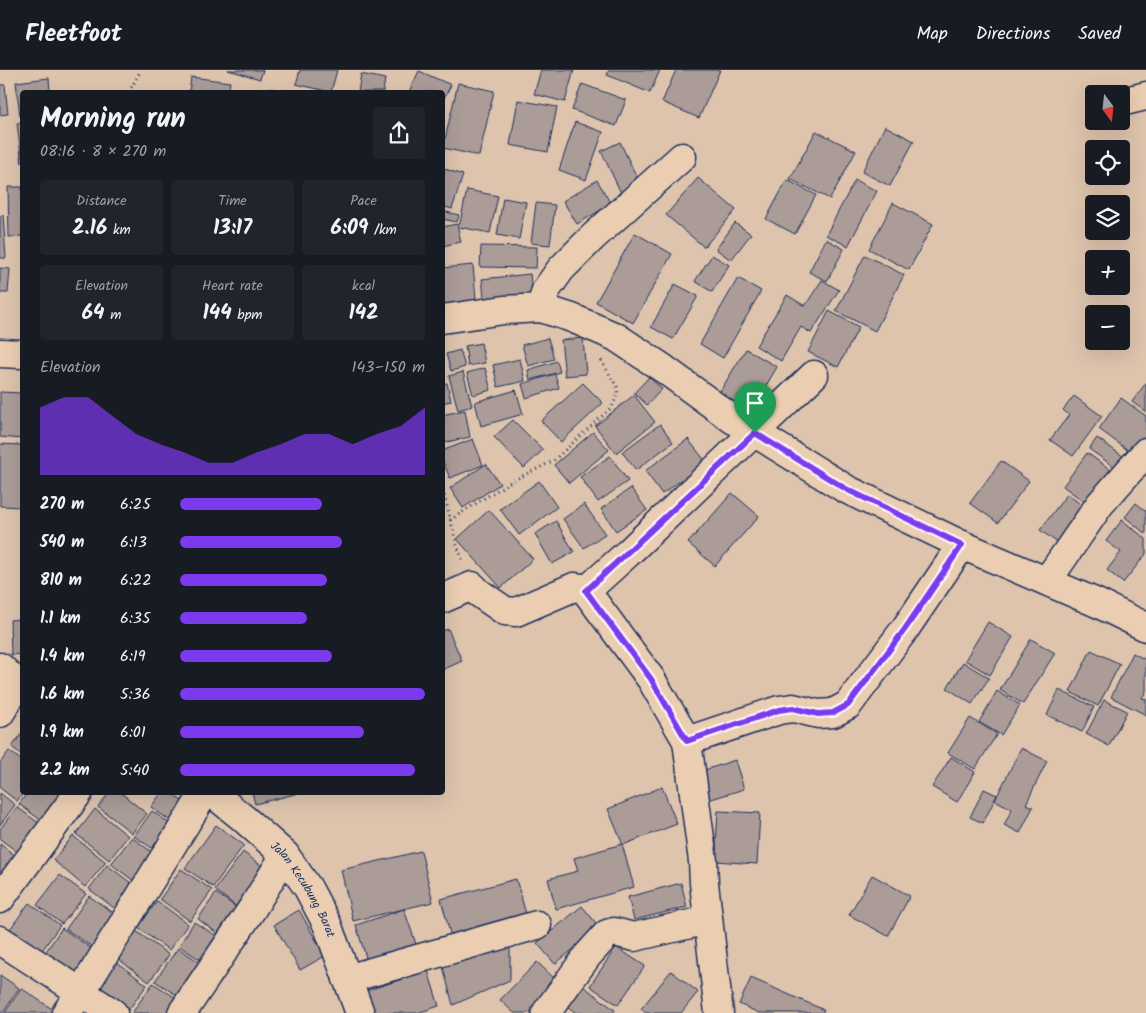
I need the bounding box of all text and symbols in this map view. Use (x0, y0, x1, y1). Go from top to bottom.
text: Fleetfoot (25, 15, 122, 54)
text: Map (916, 20, 948, 49)
text: Directions (976, 20, 1050, 49)
text: Saved (1078, 20, 1121, 49)
north arrow (1085, 85, 1130, 130)
map controls (1085, 85, 1130, 350)
text: Morning run (40, 97, 186, 142)
button: share (373, 107, 425, 159)
text: 08:16 · 8 × 270 m (40, 139, 166, 164)
button: locate (1085, 140, 1130, 185)
text: Distance (76, 190, 127, 212)
text: Time (218, 190, 247, 212)
text: Pace (350, 190, 377, 212)
button: layers (1085, 195, 1130, 240)
text: 2.16 (72, 212, 107, 245)
text: 13:17 (213, 212, 252, 245)
text: 6:09 (330, 212, 368, 245)
text: km (107, 219, 131, 241)
text: /km (368, 219, 397, 241)
button: + (1085, 250, 1130, 295)
text: Elevation (75, 275, 128, 297)
text: Heart rate (202, 275, 263, 297)
text: kcal (352, 275, 375, 297)
text: 64 (82, 297, 105, 330)
text: 144 (202, 297, 232, 330)
text: 142 (348, 297, 379, 330)
text: m (105, 304, 121, 326)
text: bpm (232, 304, 263, 326)
button: − (1085, 305, 1130, 350)
text: Elevation (40, 355, 101, 380)
text: 143–150 m (351, 355, 425, 380)
pin (734, 382, 776, 433)
icon: arrive (741, 389, 769, 417)
text: 270 m (40, 492, 84, 517)
text: 6:25 (120, 492, 151, 517)
text: 540 m (40, 530, 84, 555)
text: 6:13 (120, 530, 147, 555)
text: 810 m (40, 568, 82, 593)
text: 6:22 (120, 568, 151, 593)
text: 1.1 km (40, 606, 81, 631)
text: 6:35 (120, 606, 151, 631)
text: 1.4 km (40, 644, 85, 669)
text: 6:19 (120, 644, 146, 669)
text: 1.6 km (40, 682, 84, 707)
text: 5:36 (120, 682, 151, 707)
text: 1.9 km (40, 720, 84, 745)
text: 6:01 (120, 720, 146, 745)
text: 2.2 km (40, 758, 90, 783)
text: 5:40 (120, 758, 149, 783)
street label: Jalan Kecubung Barat (266, 837, 340, 940)

